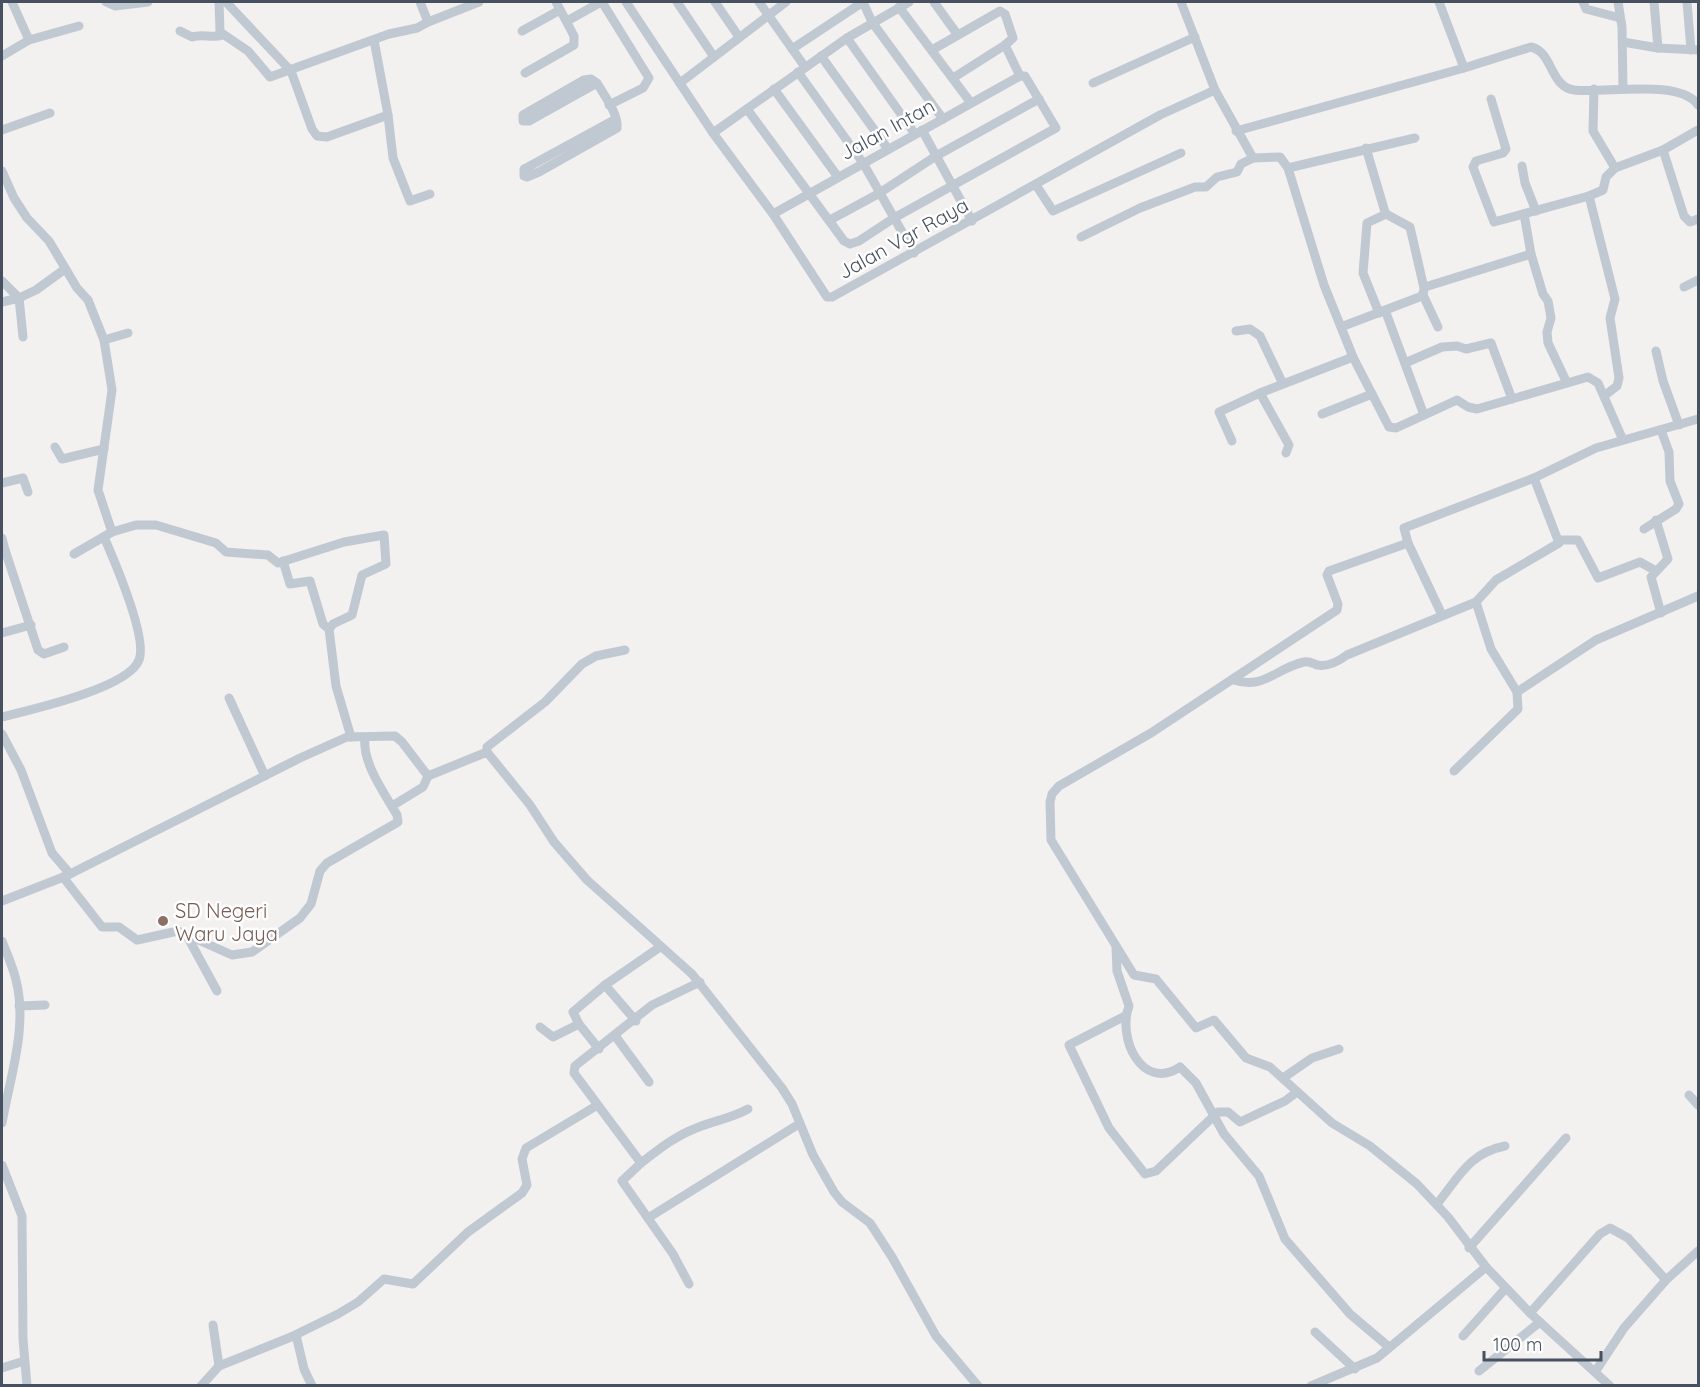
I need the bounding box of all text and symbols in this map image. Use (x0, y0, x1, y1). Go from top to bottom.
street label: Jalan Intan (835, 93, 939, 165)
street label: Jalan Vgr Raya (834, 192, 972, 284)
place label: SD Negeri Waru Jaya (175, 898, 278, 946)
marker: SD Negeri Waru Jaya (156, 914, 170, 928)
scale bar (1484, 1324, 1601, 1362)
text: 100 m (1493, 1333, 1542, 1356)

